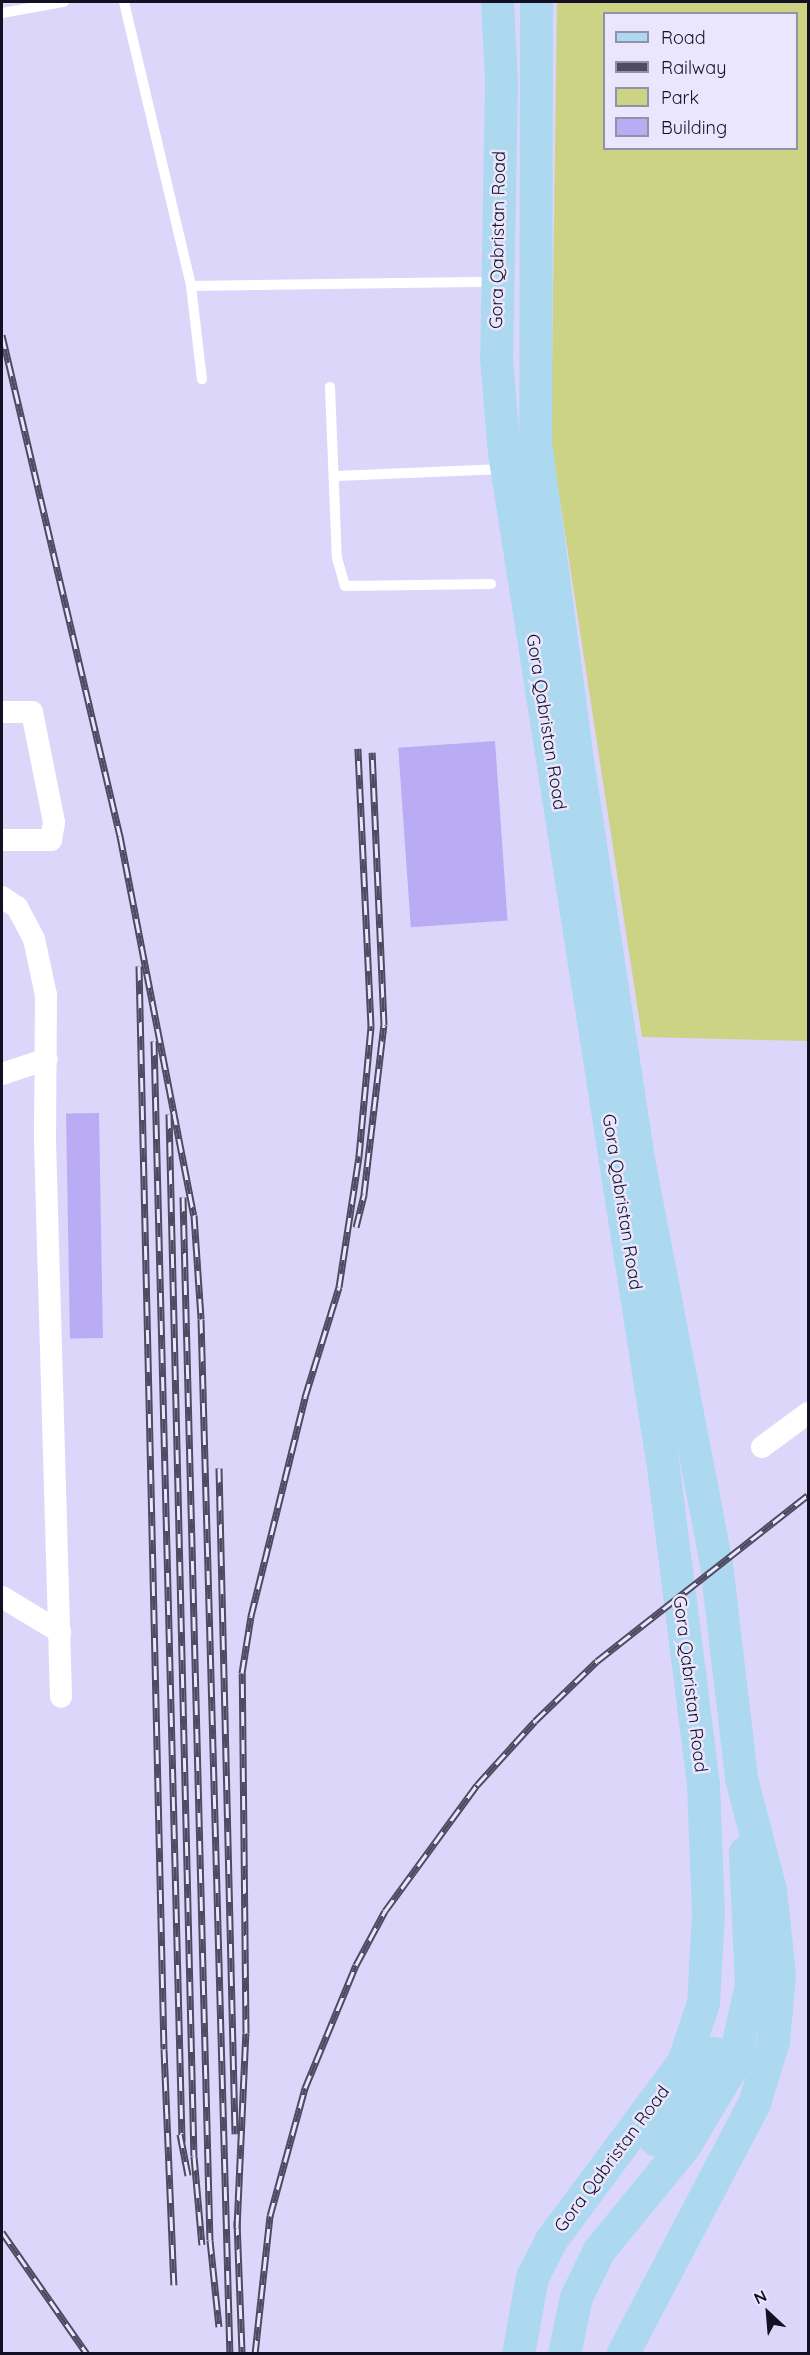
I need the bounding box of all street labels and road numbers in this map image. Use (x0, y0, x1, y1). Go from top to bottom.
street label: Gora Qabristan Road (486, 151, 510, 329)
street label: Gora Qabristan Road (521, 632, 571, 812)
street label: Gora Qabristan Road (597, 1112, 647, 1292)
street label: Gora Qabristan Road (668, 1594, 712, 1774)
street label: Gora Qabristan Road (550, 2081, 674, 2237)

